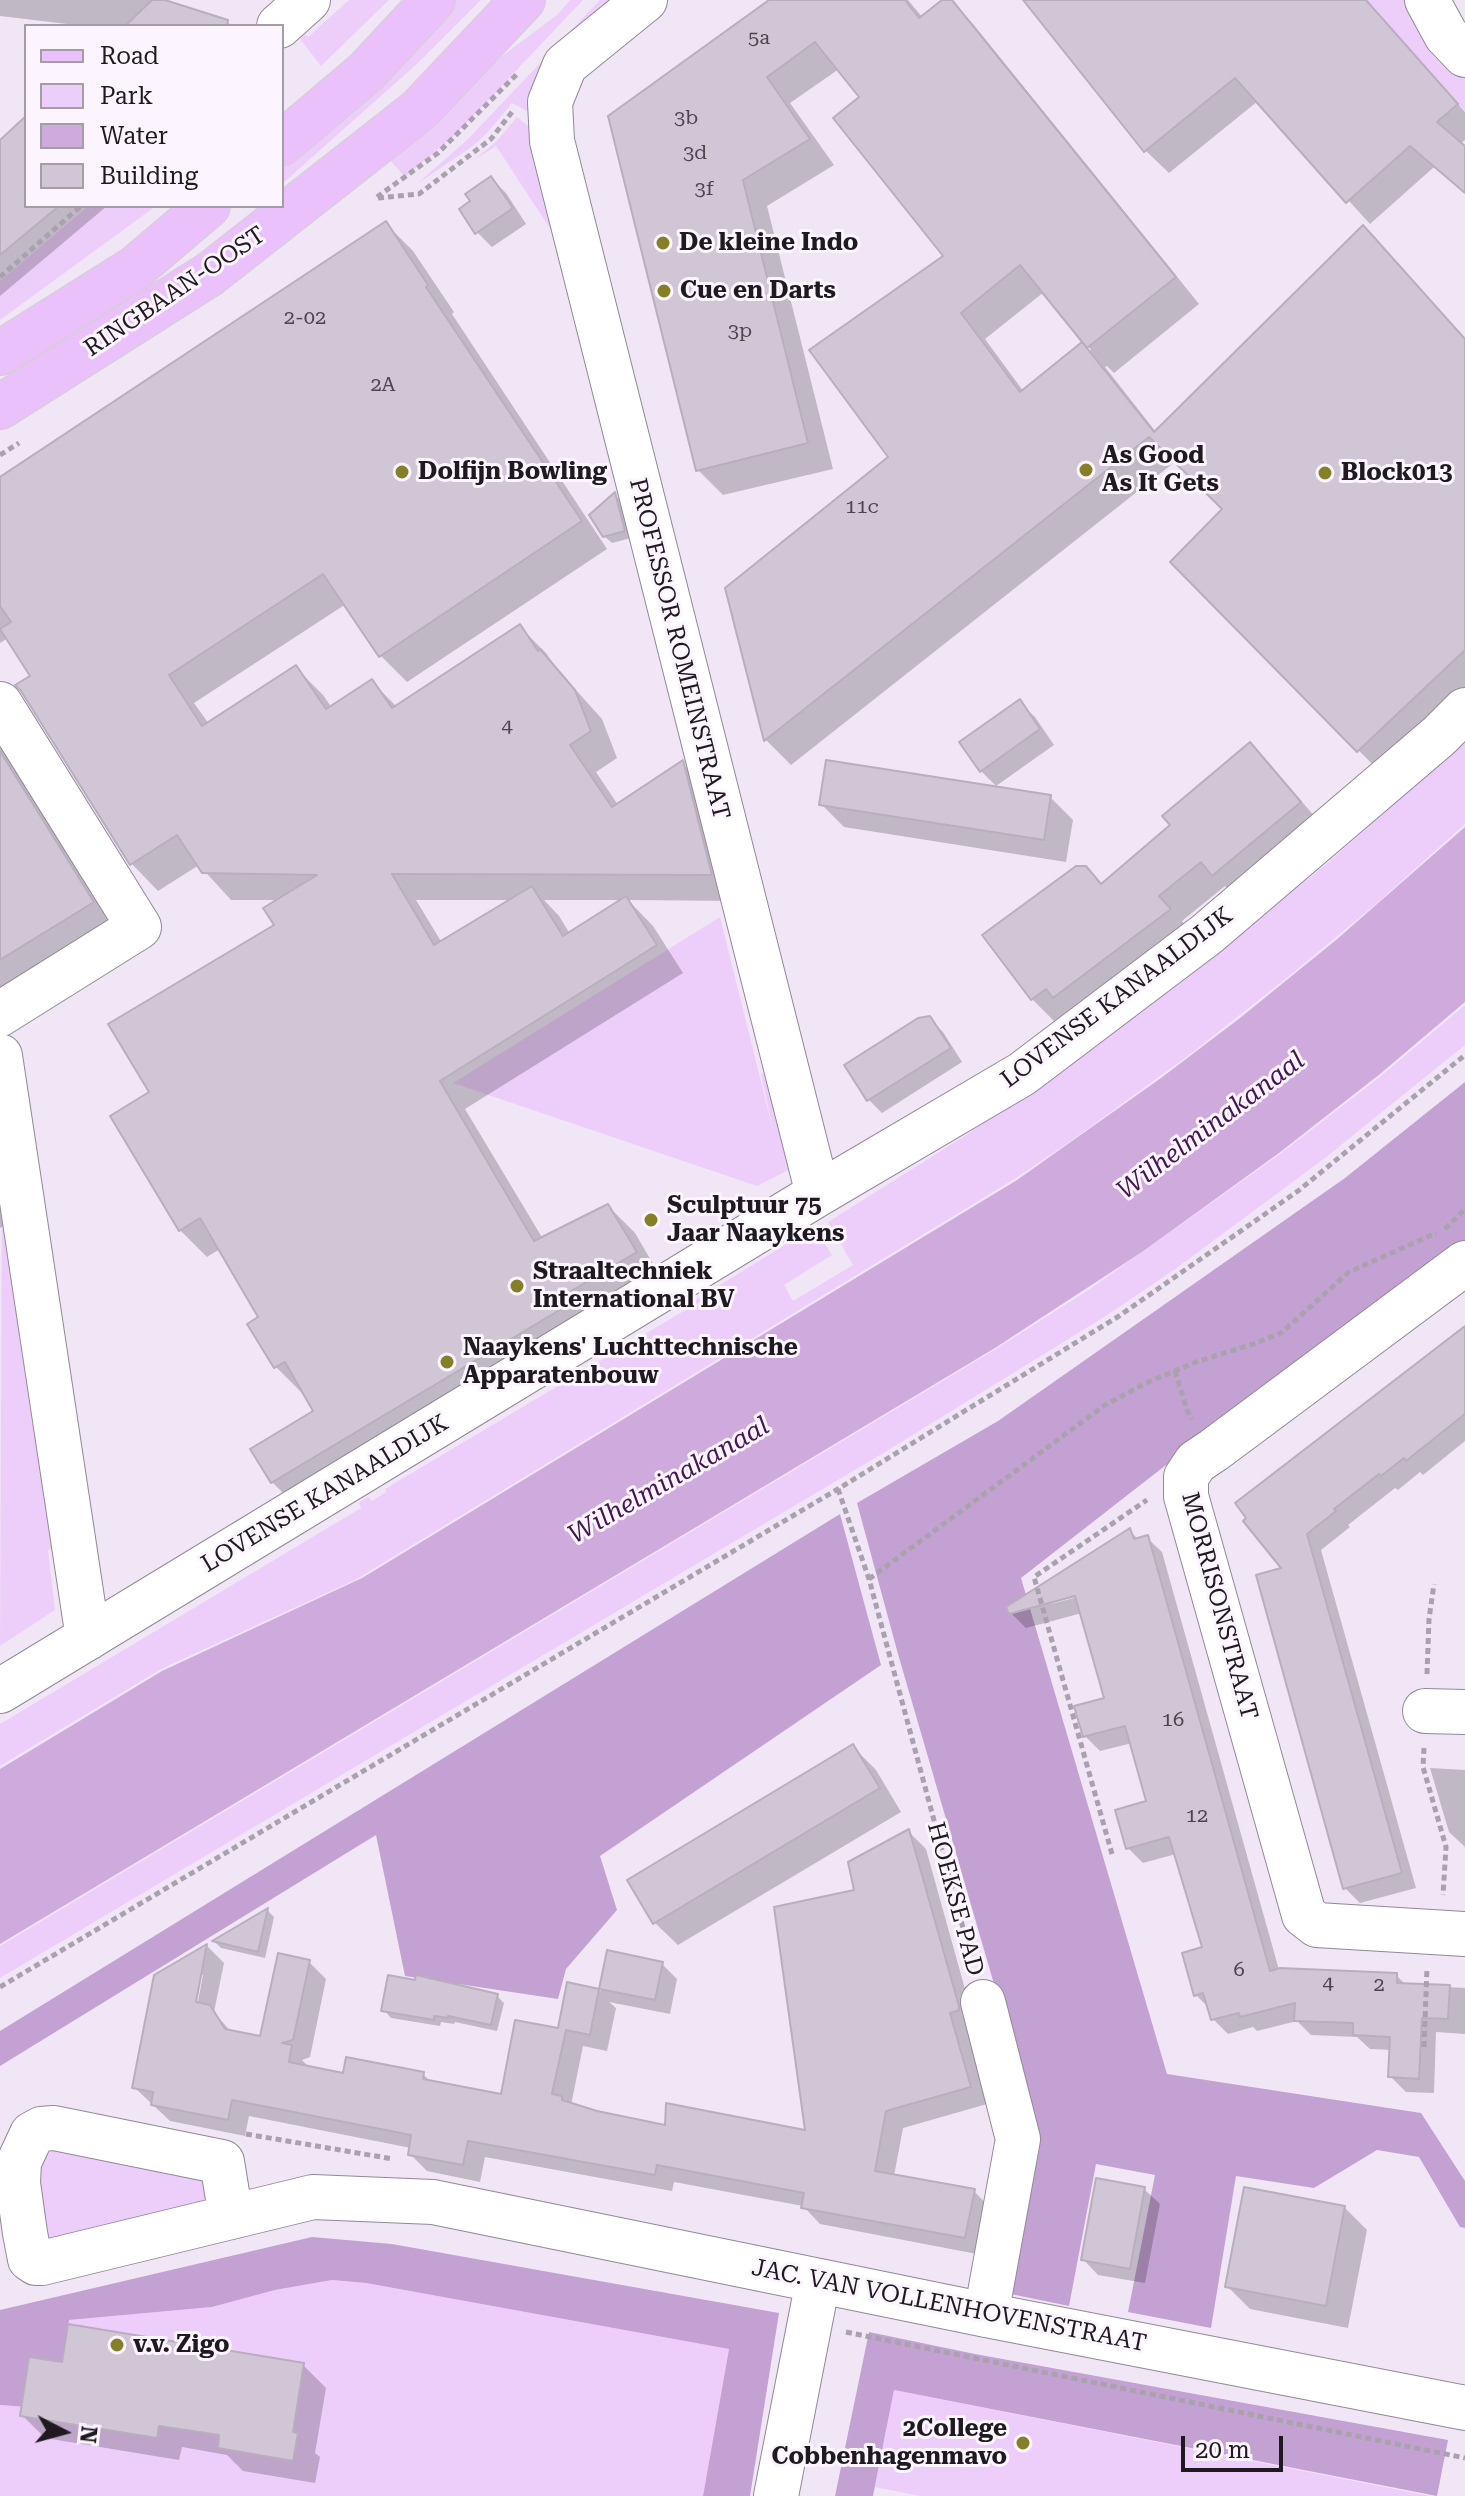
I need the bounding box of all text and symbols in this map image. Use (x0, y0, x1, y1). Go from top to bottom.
legend (24, 24, 284, 208)
house number: 5a (748, 26, 770, 50)
text: Road (100, 42, 159, 70)
text: Park (100, 82, 153, 110)
house number: 3b (674, 106, 698, 130)
text: Water (100, 122, 168, 150)
house number: 3d (683, 141, 707, 165)
text: Building (100, 162, 198, 190)
house number: 3f (695, 177, 713, 201)
street label: RINGBAAN-OOST (79, 221, 271, 363)
place label: De kleine Indo (679, 229, 858, 257)
marker: De kleine Indo (654, 234, 672, 252)
place label: Cue en Darts (680, 277, 836, 305)
marker: Cue en Darts (655, 282, 673, 300)
house number: 2-02 (284, 306, 326, 330)
house number: 3p (728, 319, 752, 343)
house number: 2A (370, 373, 396, 397)
place label: As Good As It Gets (1102, 442, 1219, 498)
place label: Dolfijn Bowling (418, 458, 607, 486)
place label: Block013 (1341, 459, 1452, 487)
marker: As Good As It Gets (1077, 461, 1095, 479)
marker: Dolfijn Bowling (393, 463, 411, 481)
marker: Block013 (1316, 464, 1334, 482)
street label: PROFESSOR ROMEINSTRAAT (623, 475, 735, 823)
house number: 11c (845, 495, 879, 519)
house number: 4 (501, 714, 513, 738)
street label: LOVENSE KANAALDIJK (996, 901, 1238, 1095)
water label: Wilhelminakanaal (1111, 1045, 1311, 1207)
place label: Sculptuur 75 Jaar Naaykens (667, 1192, 844, 1248)
marker: Sculptuur 75 Jaar Naaykens (642, 1211, 660, 1229)
place label: Straaltechniek International BV (533, 1258, 735, 1314)
marker: Straaltechniek International BV (508, 1277, 526, 1295)
place label: Naaykens' Luchttechnische Apparatenbouw (463, 1334, 798, 1390)
marker: Naaykens' Luchttechnische Apparatenbouw (438, 1353, 456, 1371)
street label: LOVENSE KANAALDIJK (197, 1409, 453, 1579)
water label: Wilhelminakanaal (563, 1411, 775, 1551)
street label: MORRISONSTRAAT (1175, 1489, 1263, 1723)
house number: 16 (1162, 1708, 1184, 1732)
house number: 12 (1186, 1804, 1208, 1828)
street label: HOEKSE PAD (921, 1819, 989, 1979)
house number: 6 (1233, 1958, 1245, 1982)
house number: 4 (1322, 1971, 1334, 1995)
house number: 2 (1373, 1973, 1385, 1997)
street label: JAC. VAN VOLLENHOVENSTRAAT (749, 2254, 1149, 2358)
place label: v.v. Zigo (133, 2331, 229, 2359)
marker: v.v. Zigo (108, 2336, 126, 2354)
north arrow (24, 2392, 104, 2472)
place label: 2College Cobbenhagenmavo (772, 2415, 1007, 2471)
scale bar (1185, 2420, 1287, 2470)
text: N (75, 2425, 102, 2444)
marker: 2College Cobbenhagenmavo (1014, 2434, 1032, 2452)
text: 20 m (1195, 2436, 1250, 2464)

